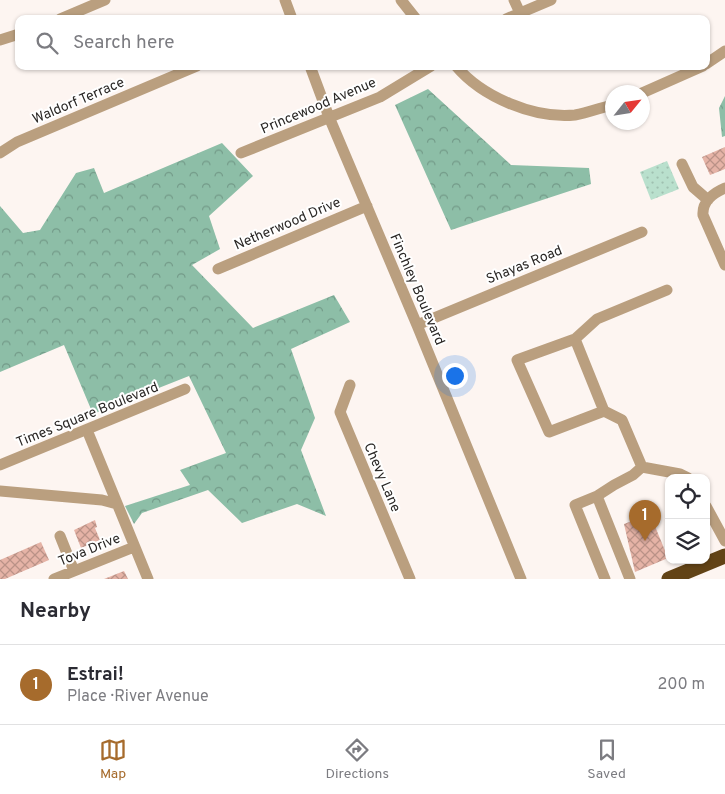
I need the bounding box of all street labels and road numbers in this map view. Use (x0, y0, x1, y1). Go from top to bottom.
street label: Waldorf Terrace (30, 74, 127, 128)
street label: Princewood Avenue (258, 74, 379, 138)
street label: Netherwood Drive (232, 194, 343, 254)
street label: Finchley Boulevard (385, 231, 448, 348)
street label: Shayas Road (484, 242, 565, 288)
street label: Times Square Boulevard (14, 379, 161, 452)
street label: Chevy Lane (359, 440, 404, 515)
street label: Tova Drive (56, 530, 123, 571)

